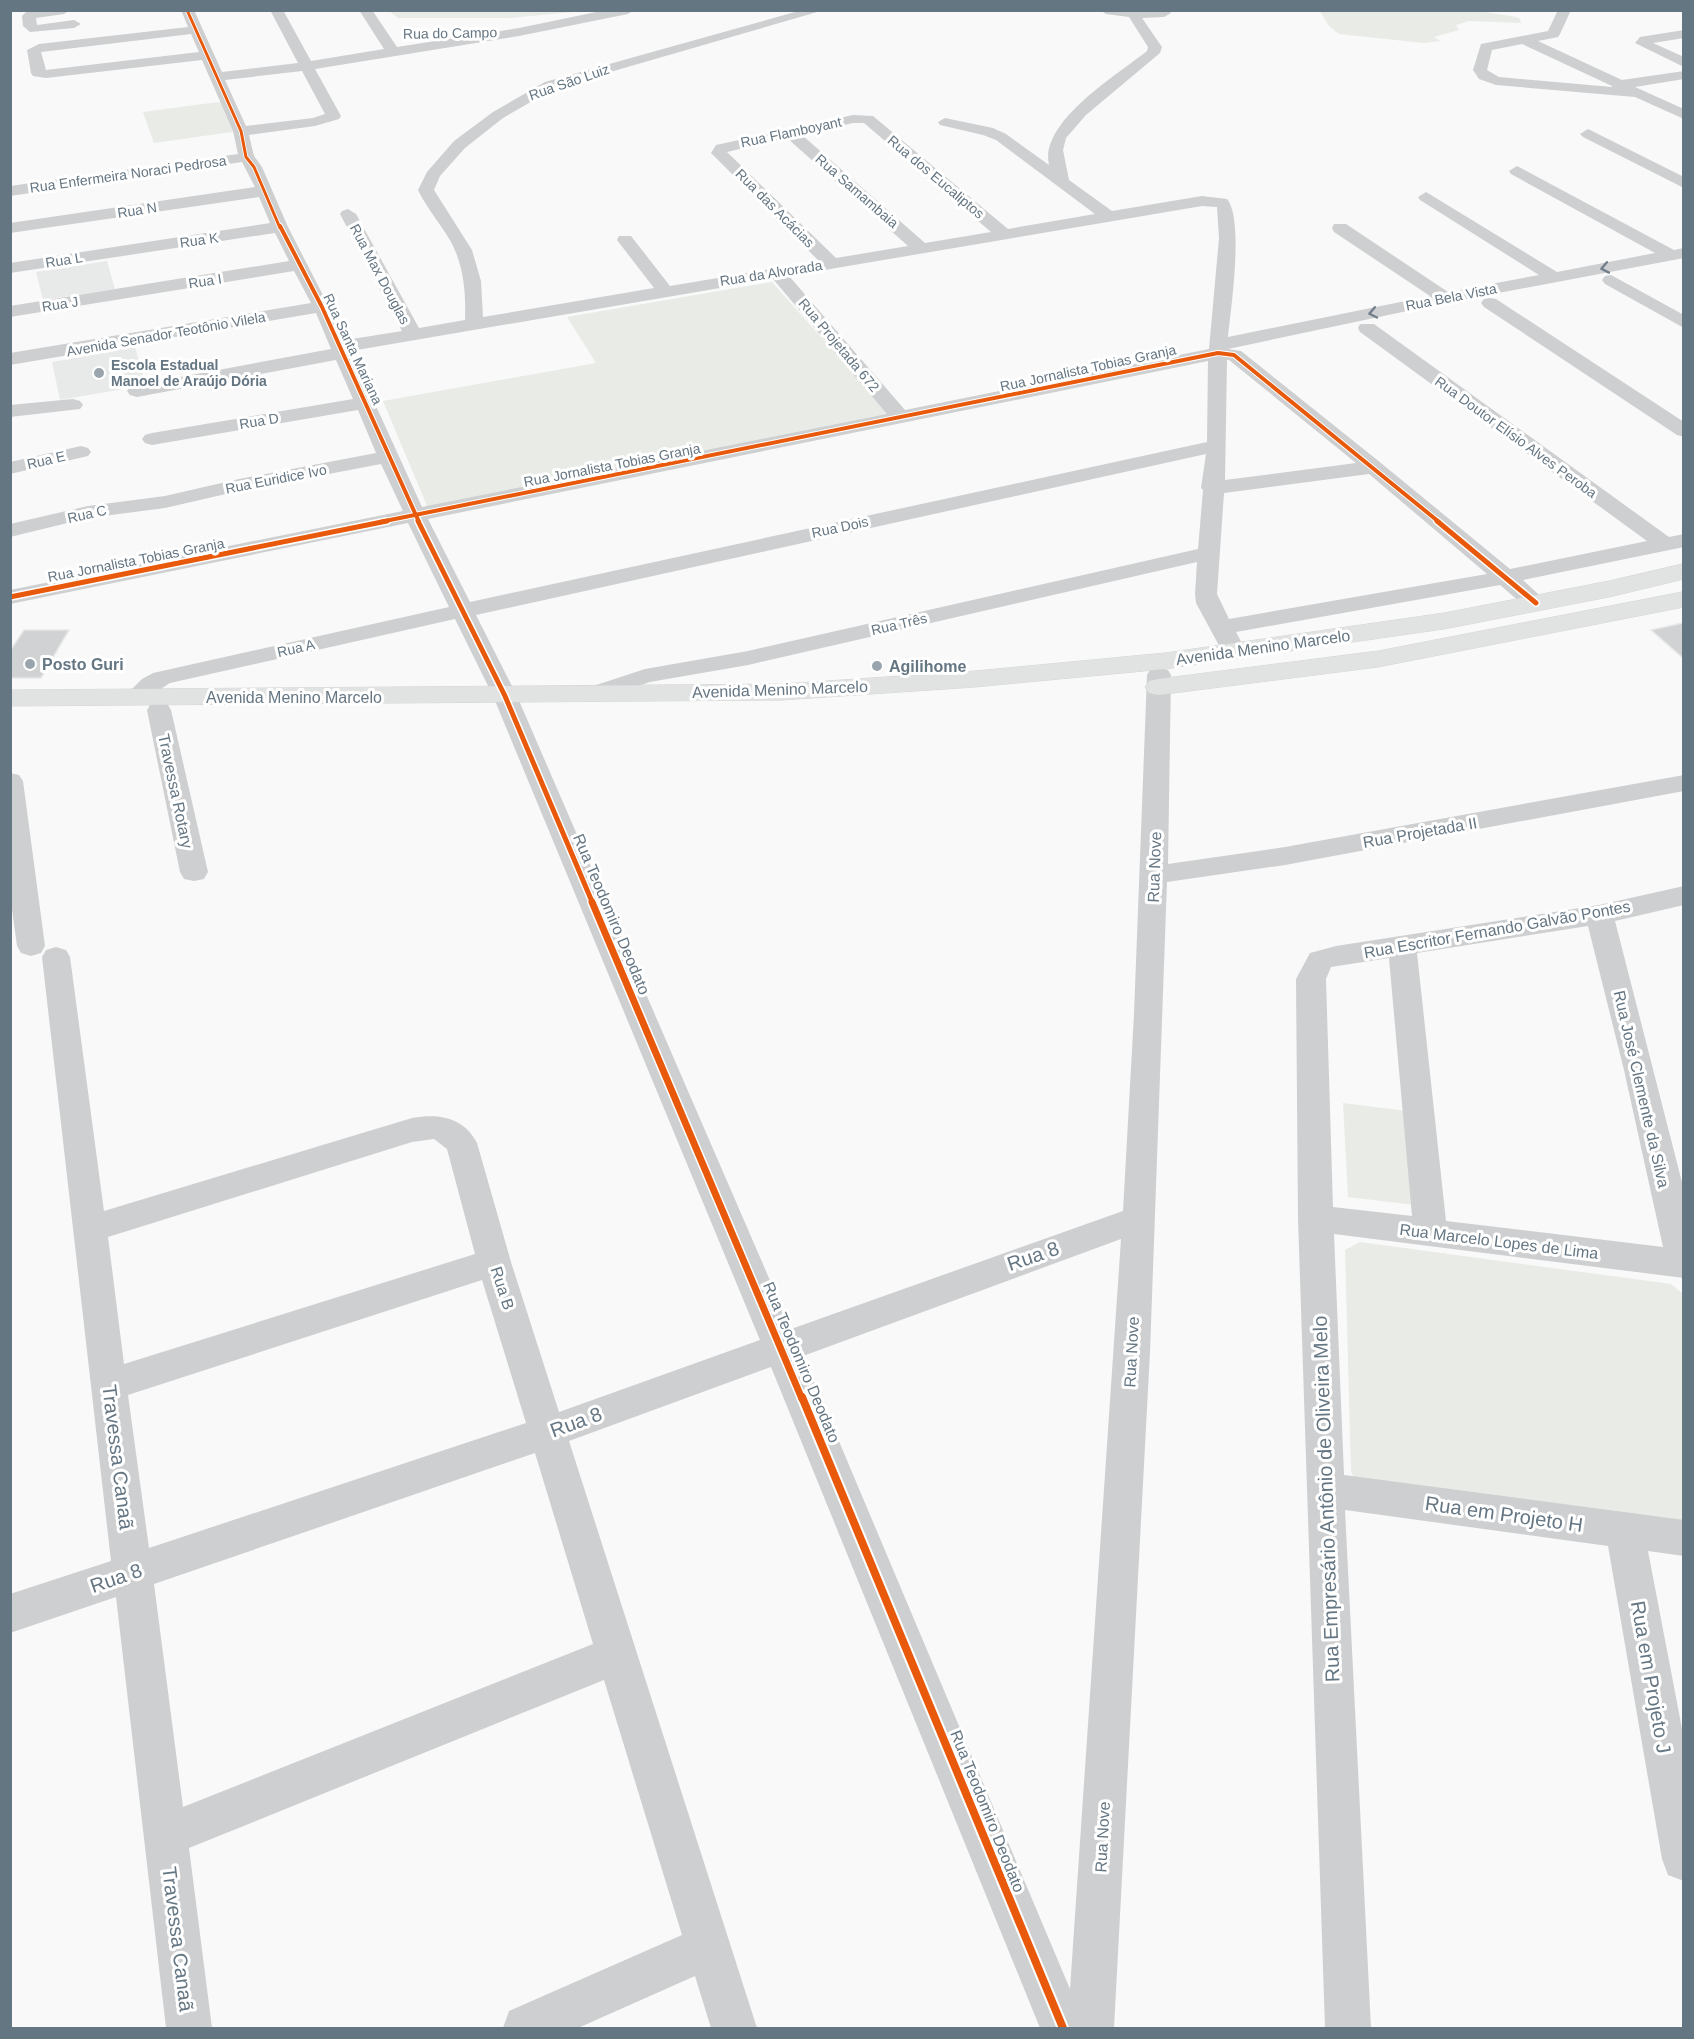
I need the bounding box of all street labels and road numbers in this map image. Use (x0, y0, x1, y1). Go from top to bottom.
street label: Rua do Campo (403, 24, 497, 42)
street label: Rua São Luiz (527, 61, 611, 103)
street label: Rua Flamboyant (739, 113, 843, 151)
street label: Rua dos Eucaliptos (885, 132, 987, 222)
street label: Rua Samambaia (812, 151, 902, 231)
street label: Rua Enfermeira Noraci Pedrosa (29, 152, 228, 196)
street label: Rua das Acácias (732, 165, 818, 251)
street label: Rua N (116, 199, 158, 221)
street label: Rua Max Douglas (347, 221, 413, 327)
street label: Rua K (179, 229, 220, 251)
street label: Rua L (44, 249, 84, 271)
street label: Rua da Alvorada (719, 257, 824, 289)
street label: Rua I (187, 270, 223, 292)
street label: Rua Bela Vista (1404, 280, 1498, 314)
street label: Rua Santa Mariana (320, 291, 386, 407)
street label: Rua J (41, 293, 79, 315)
street label: Rua Projetada 672 (795, 295, 883, 395)
street label: Avenida Senador Teotônio Vilela (65, 309, 267, 359)
street label: Rua Jornalista Tobias Granja (999, 341, 1178, 394)
street label: Rua Doutor Elísio Alves Peroba (1432, 373, 1600, 501)
street label: Rua D (238, 410, 280, 432)
street label: Rua Jornalista Tobias Granja (522, 440, 702, 490)
street label: Rua E (25, 448, 67, 472)
street label: Rua Euridice Ivo (224, 461, 328, 497)
street label: Rua C (66, 502, 108, 526)
street label: Rua Dois (810, 513, 870, 541)
street label: Rua Jornalista Tobias Granja (46, 535, 226, 585)
street label: Rua Três (870, 610, 928, 638)
street label: Avenida Menino Marcelo (1175, 627, 1351, 668)
street label: Rua A (276, 636, 317, 660)
street label: Avenida Menino Marcelo (692, 678, 868, 701)
street label: Avenida Menino Marcelo (206, 689, 382, 706)
street label: Travessa Rotary (155, 732, 196, 850)
street label: Rua Projetada II (1362, 814, 1478, 851)
street label: Rua Teodomiro Deodato (570, 831, 653, 997)
street label: Rua Nove (1145, 831, 1164, 903)
street label: Rua Escritor Fernando Galvão Pontes (1362, 898, 1632, 961)
street label: Rua José Clemente da Silva (1611, 989, 1673, 1189)
street label: Rua Marcelo Lopes de Lima (1399, 1221, 1599, 1262)
street label: Rua 8 (1004, 1237, 1062, 1275)
street label: Rua B (488, 1264, 517, 1312)
street label: Rua Teodomiro Deodato (760, 1279, 843, 1445)
street label: Rua Empresário Antônio de Oliveira Melo (1309, 1315, 1343, 1683)
street label: Rua Nove (1121, 1316, 1142, 1388)
street label: Travessa Canaã (98, 1383, 138, 1532)
street label: Rua 8 (547, 1403, 605, 1441)
street label: Rua em Projeto H (1424, 1492, 1584, 1536)
street label: Rua 8 (87, 1559, 145, 1597)
street label: Rua em Projeto J (1627, 1599, 1675, 1755)
street label: Rua Teodomiro Deodato (947, 1728, 1028, 1895)
street label: Rua Nove (1092, 1801, 1113, 1873)
street label: Travessa Canaã (158, 1865, 198, 2014)

